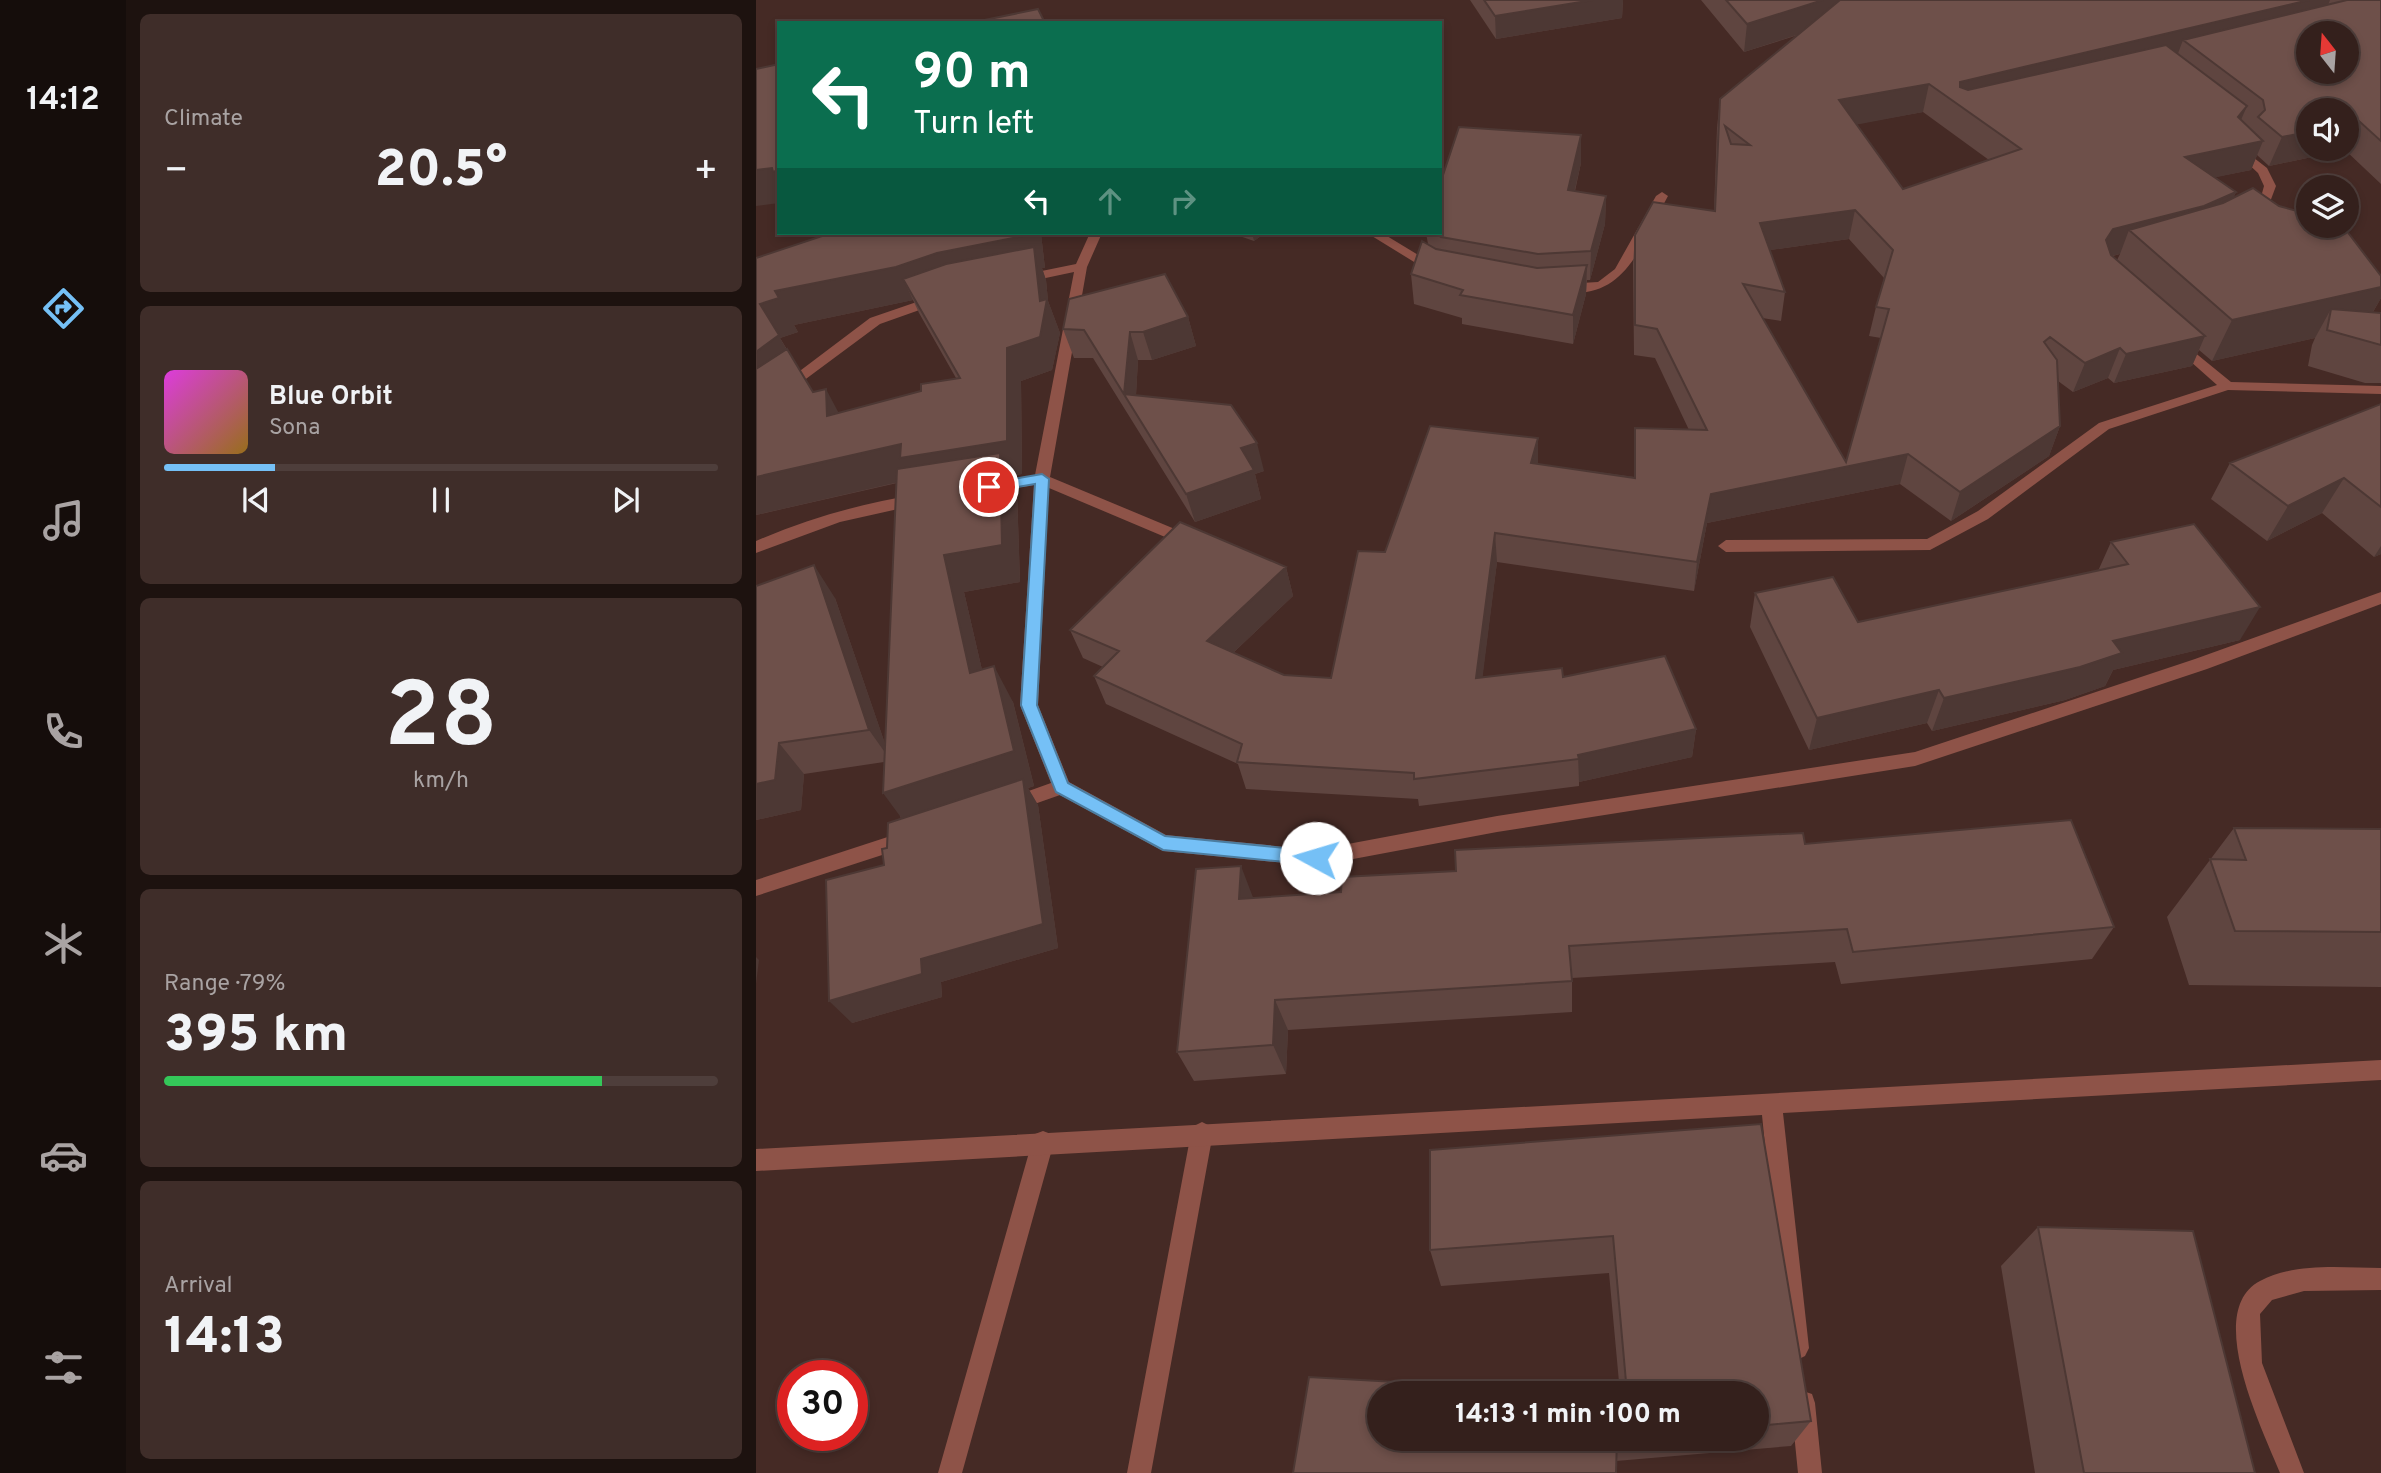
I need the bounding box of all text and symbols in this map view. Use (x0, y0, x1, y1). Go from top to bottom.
north arrow (2296, 21, 2359, 84)
map controls (2296, 21, 2359, 238)
text: 90 m (913, 44, 1031, 106)
icon: left (798, 49, 889, 140)
text: 14:12 (26, 81, 100, 121)
button: sound (2296, 98, 2359, 161)
text: Climate (164, 105, 243, 134)
text: Turn left (913, 105, 1034, 145)
text: 20.5° (375, 139, 507, 205)
text: − (164, 148, 189, 197)
text: + (693, 148, 718, 197)
button: layers (2296, 175, 2359, 238)
icon: left (1018, 182, 1056, 220)
icon: ahead (1091, 182, 1129, 220)
icon: right (1164, 182, 1202, 220)
icon: directions (39, 284, 88, 333)
text: Blue Orbit (269, 381, 393, 414)
text: Sona (269, 414, 320, 443)
pin (959, 457, 1019, 517)
icon: arrive (970, 468, 1008, 506)
icon: previous (237, 481, 275, 519)
icon: pause (422, 481, 460, 519)
icon: next (607, 481, 645, 519)
icon: music (39, 496, 88, 545)
text: 28 (385, 664, 497, 779)
icon: phone (39, 707, 88, 756)
text: km/h (413, 767, 469, 796)
position arrow (1279, 821, 1353, 895)
icon: climate (39, 919, 88, 968)
text: Range · 79% (164, 970, 286, 999)
text: 395 km (164, 1004, 348, 1070)
icon: car (39, 1131, 88, 1180)
text: Arrival (164, 1272, 233, 1301)
text: 14:13 (164, 1306, 285, 1372)
icon: filters (39, 1343, 88, 1392)
speed limit sign: 30 (777, 1360, 868, 1451)
text: 14:13 · 1 min · 100 m (1455, 1399, 1681, 1432)

